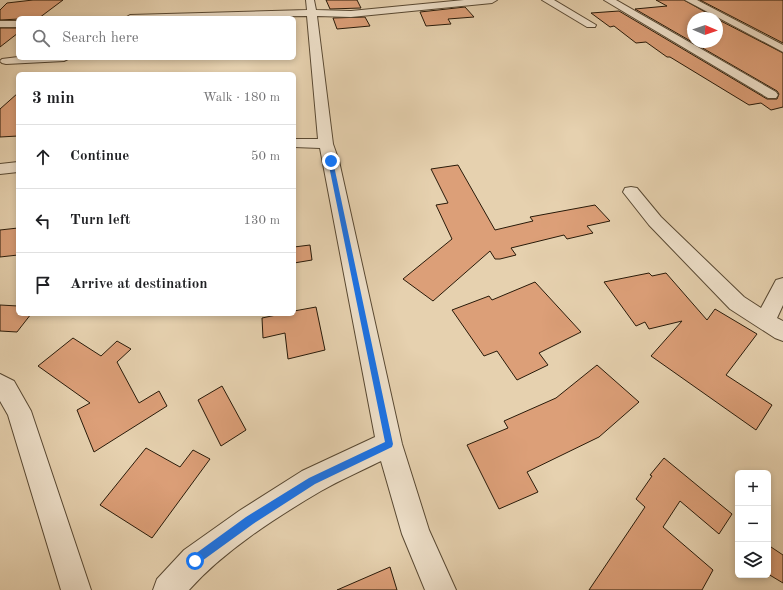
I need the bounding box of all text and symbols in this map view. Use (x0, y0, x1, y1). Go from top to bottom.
north arrow (687, 12, 723, 48)
search box (16, 16, 296, 60)
icon: search (30, 27, 52, 49)
text: Search here (62, 31, 139, 46)
text: 3 min (32, 90, 75, 107)
text: Walk · 180 m (203, 91, 280, 104)
icon: ahead (32, 146, 54, 168)
text: Continue (70, 149, 129, 164)
text: 50 m (251, 150, 280, 163)
route end (322, 152, 340, 170)
icon: left (32, 210, 54, 232)
text: Turn left (70, 213, 130, 228)
text: 130 m (243, 214, 280, 227)
icon: arrive (32, 274, 54, 296)
text: Arrive at destination (70, 277, 208, 292)
map controls (735, 470, 771, 578)
button: + (735, 470, 771, 506)
button: − (735, 506, 771, 542)
button: layers (735, 542, 771, 578)
route start (186, 552, 204, 570)

